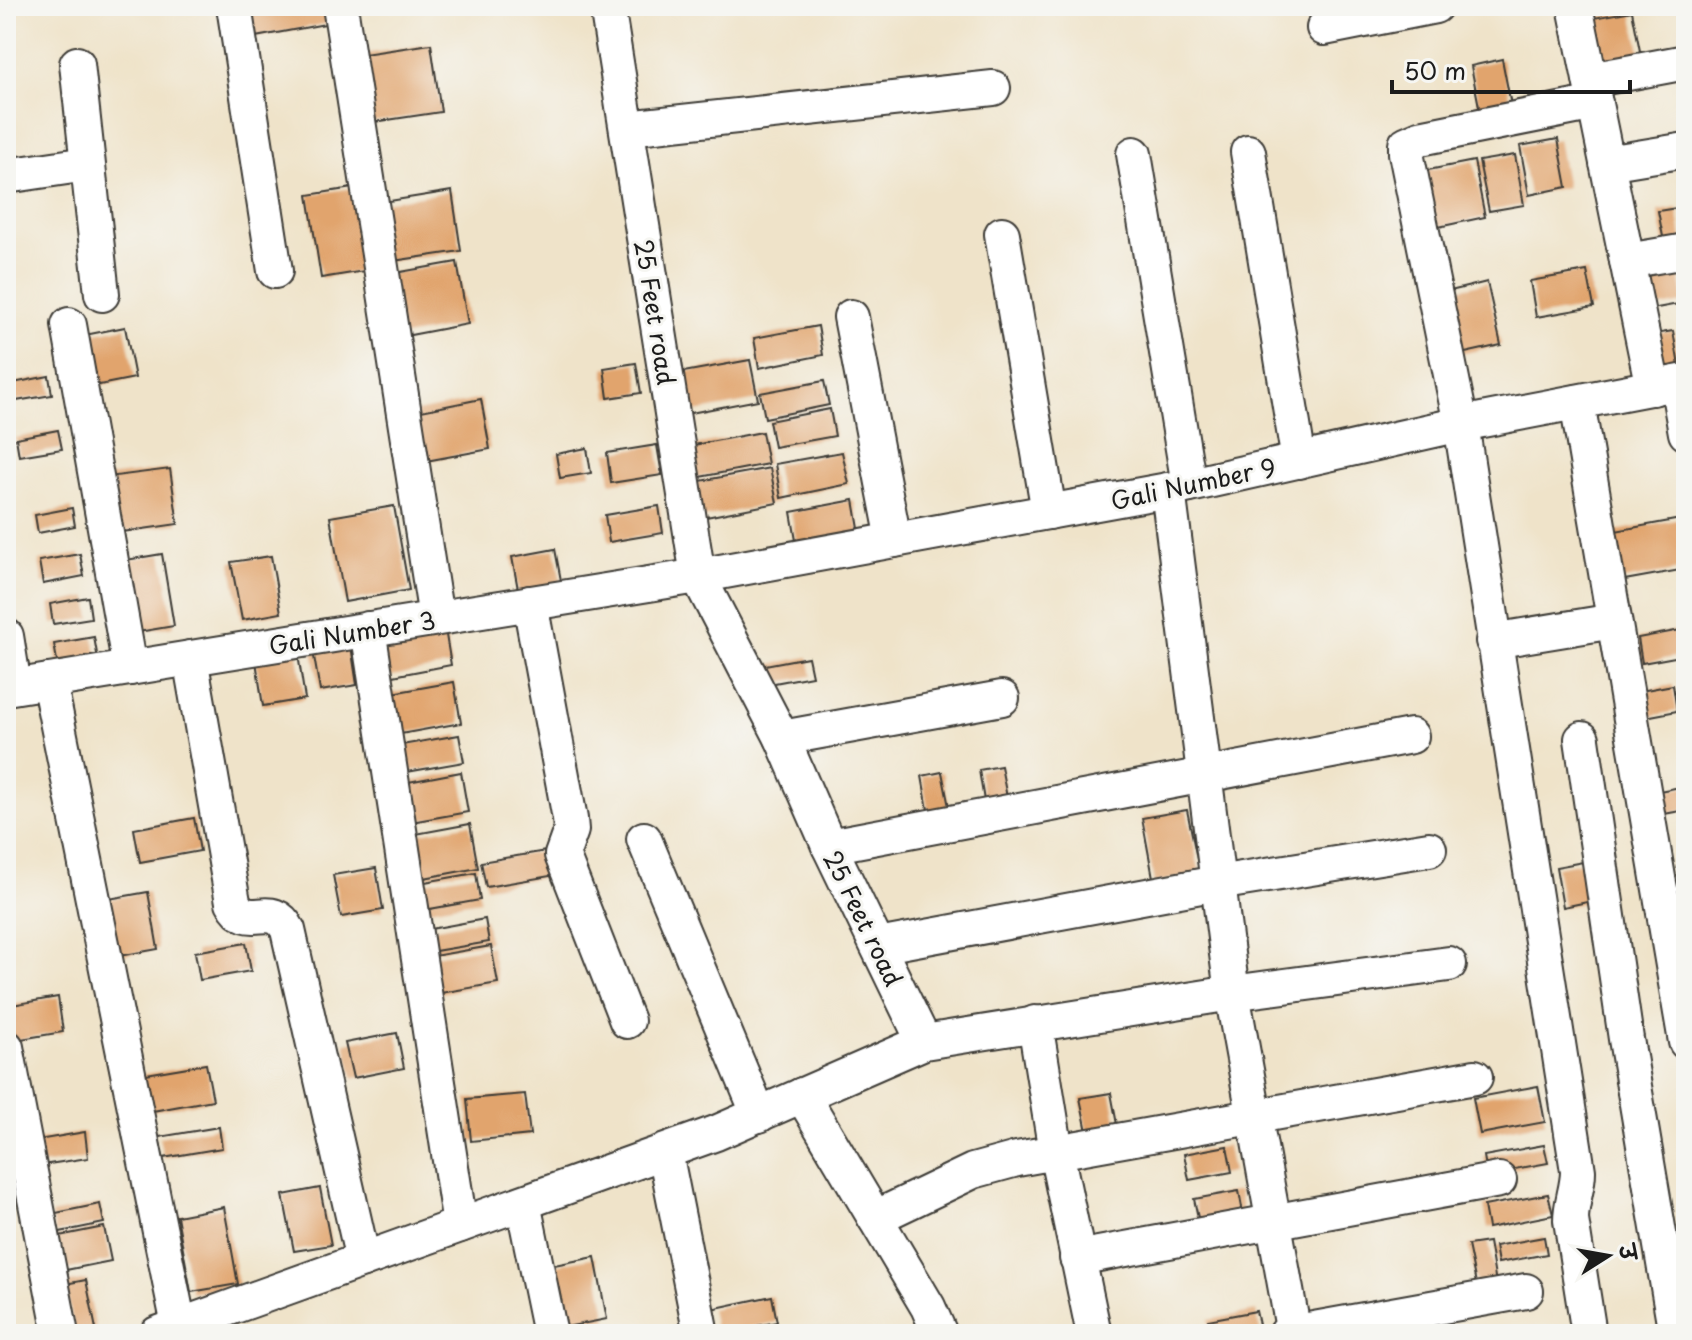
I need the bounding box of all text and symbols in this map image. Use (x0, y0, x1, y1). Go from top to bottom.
scale bar (1392, 44, 1630, 94)
text: 50 m (1404, 52, 1466, 88)
street label: 25 Feet road (627, 236, 685, 388)
street label: Gali Number 9 (1107, 448, 1279, 518)
street label: Gali Number 3 (266, 601, 438, 663)
street label: 25 Feet road (816, 844, 912, 992)
north arrow (1568, 1216, 1648, 1296)
text: उ (1611, 1240, 1647, 1265)

